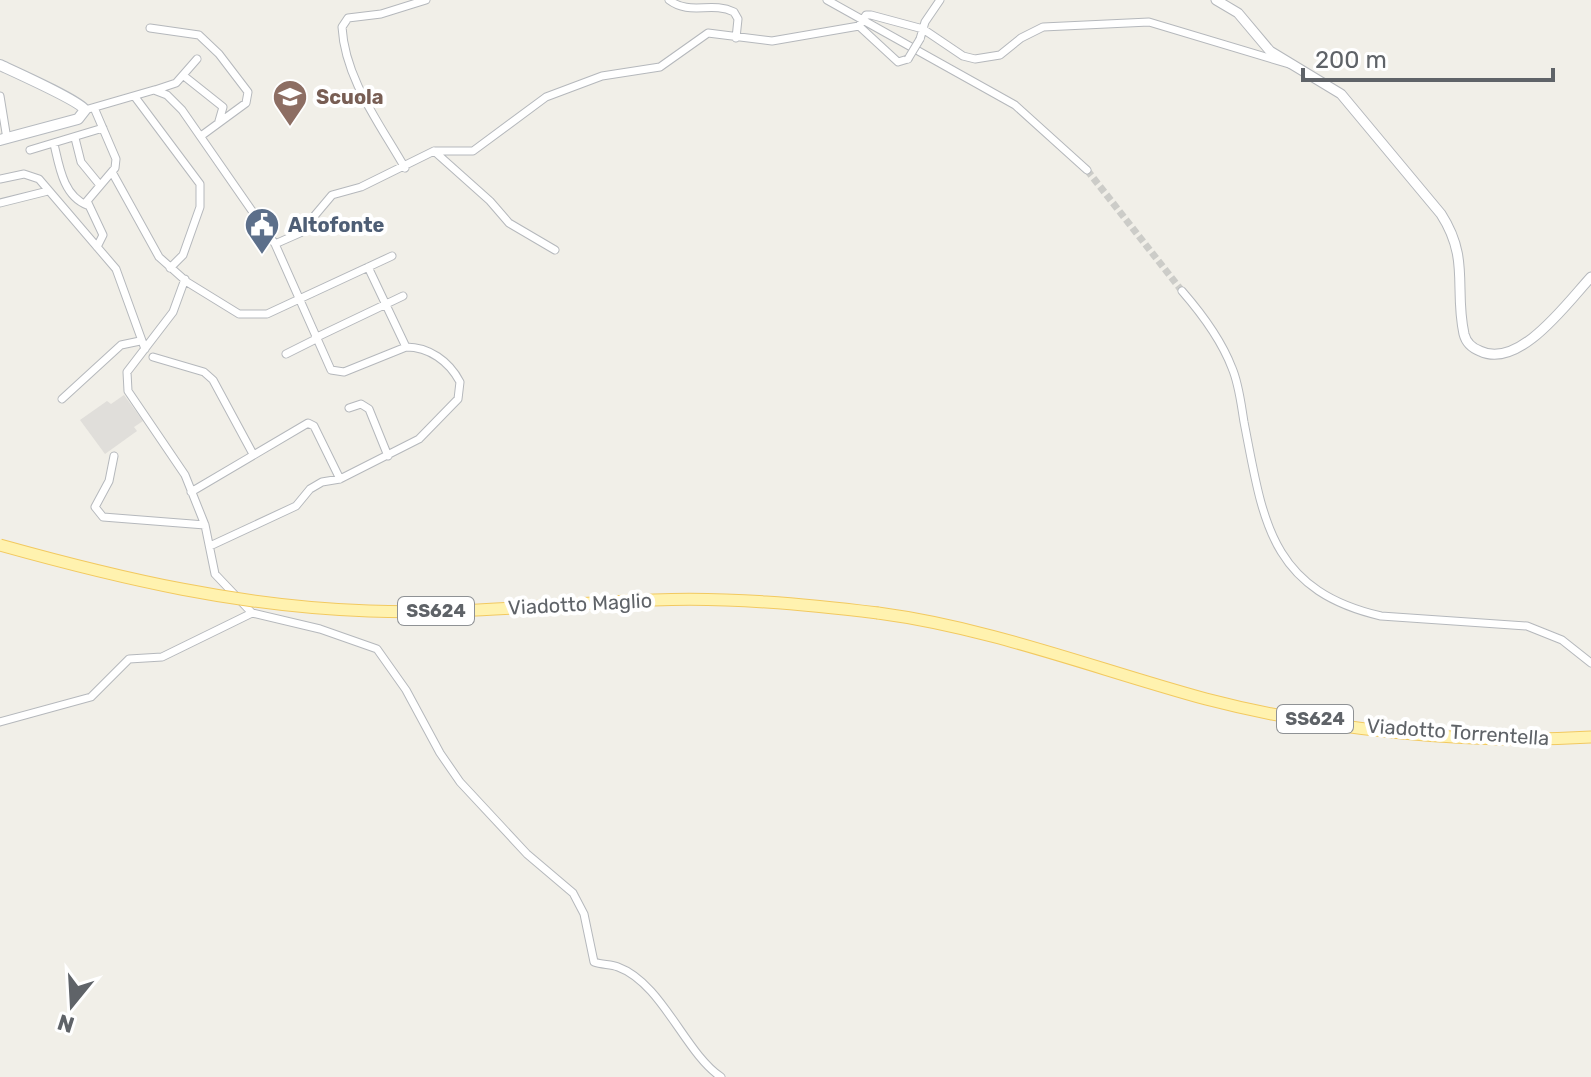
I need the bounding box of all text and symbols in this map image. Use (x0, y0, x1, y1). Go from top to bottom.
scale bar (1303, 32, 1553, 82)
text: 200 m (1315, 46, 1387, 74)
school or university icon: Scuola (271, 78, 309, 128)
place label: Scuola (316, 85, 384, 109)
public building icon: Altofonte (243, 206, 281, 256)
place label: Altofonte (288, 213, 385, 237)
street label: Viadotto Maglio (507, 588, 653, 620)
road number: SS624 (398, 597, 474, 625)
road number: SS624 (1277, 705, 1353, 733)
street label: Viadotto Torrentella (1366, 714, 1550, 750)
north arrow (32, 965, 112, 1045)
text: N (54, 1008, 78, 1039)

